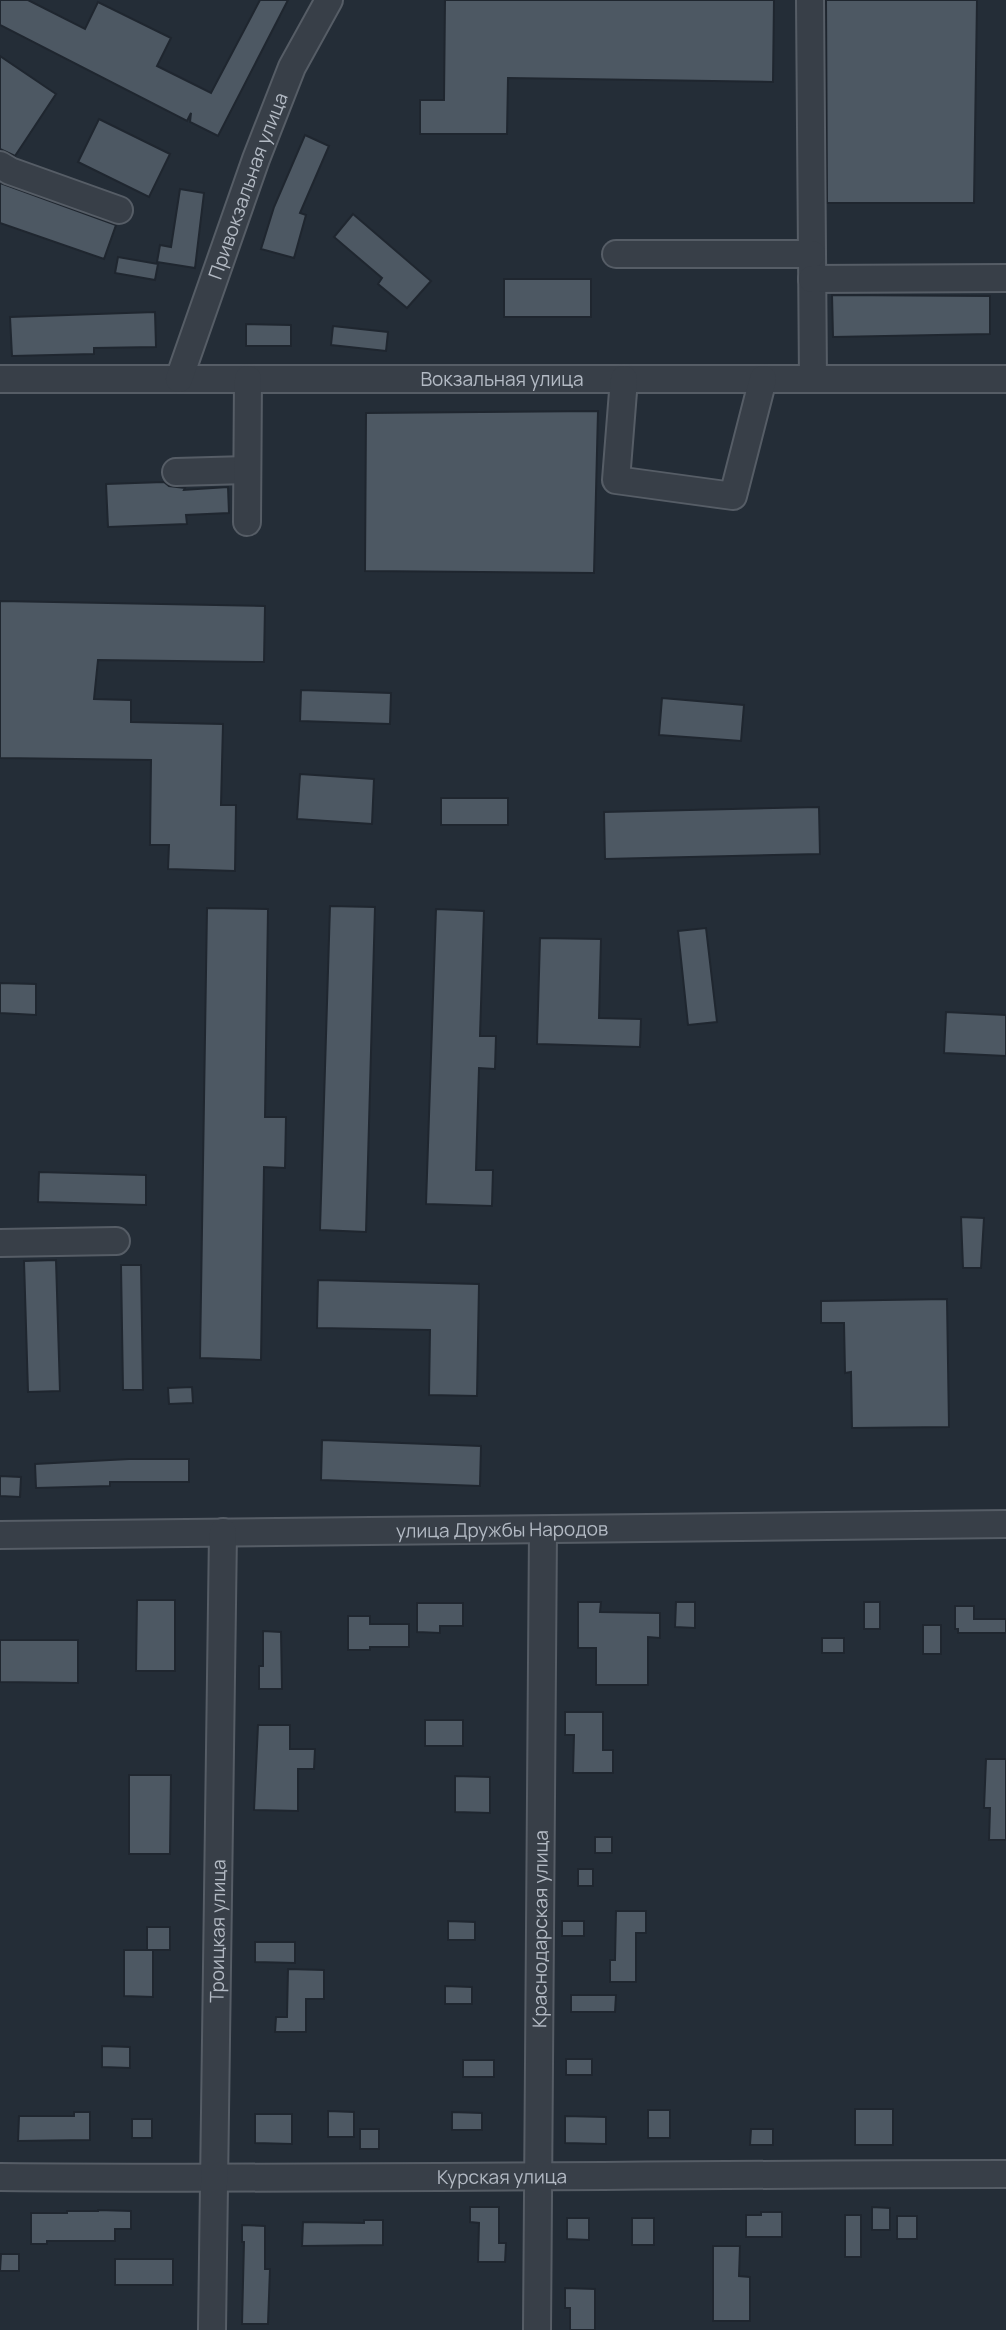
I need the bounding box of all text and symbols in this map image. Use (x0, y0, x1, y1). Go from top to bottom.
street label: Привокзальная улица (202, 89, 294, 283)
street label: Вокзальная улица (420, 366, 584, 392)
street label: улица Дружбы Народов (396, 1515, 608, 1544)
street label: Краснодарская улица (526, 1830, 554, 2028)
street label: Троицкая улица (204, 1859, 231, 2003)
street label: Курская улица (437, 2163, 567, 2190)

